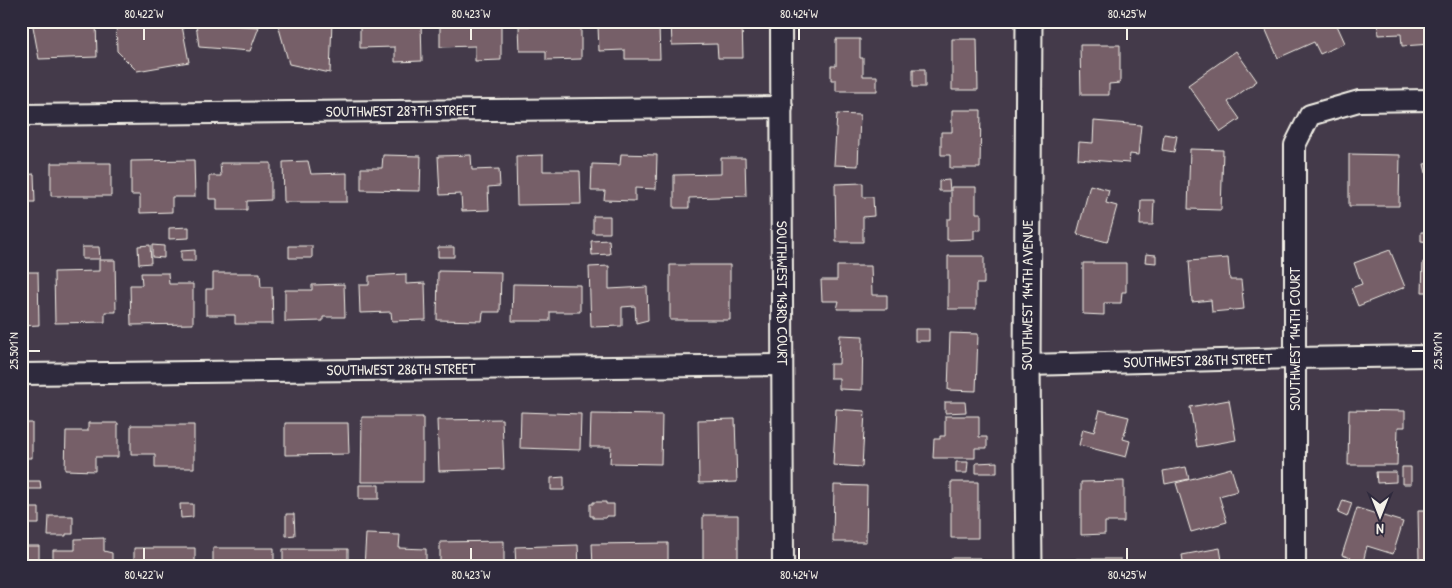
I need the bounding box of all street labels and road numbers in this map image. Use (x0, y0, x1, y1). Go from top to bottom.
street label: SOUTHWEST 287TH STREET (326, 99, 477, 122)
street label: SOUTHWEST 144TH AVENUE (1016, 219, 1038, 370)
street label: SOUTHWEST 143RD COURT (772, 221, 793, 366)
street label: SOUTHWEST 144TH COURT (1284, 266, 1305, 411)
street label: SOUTHWEST 286TH STREET (1123, 348, 1274, 372)
street label: SOUTHWEST 286TH STREET (326, 358, 477, 380)

